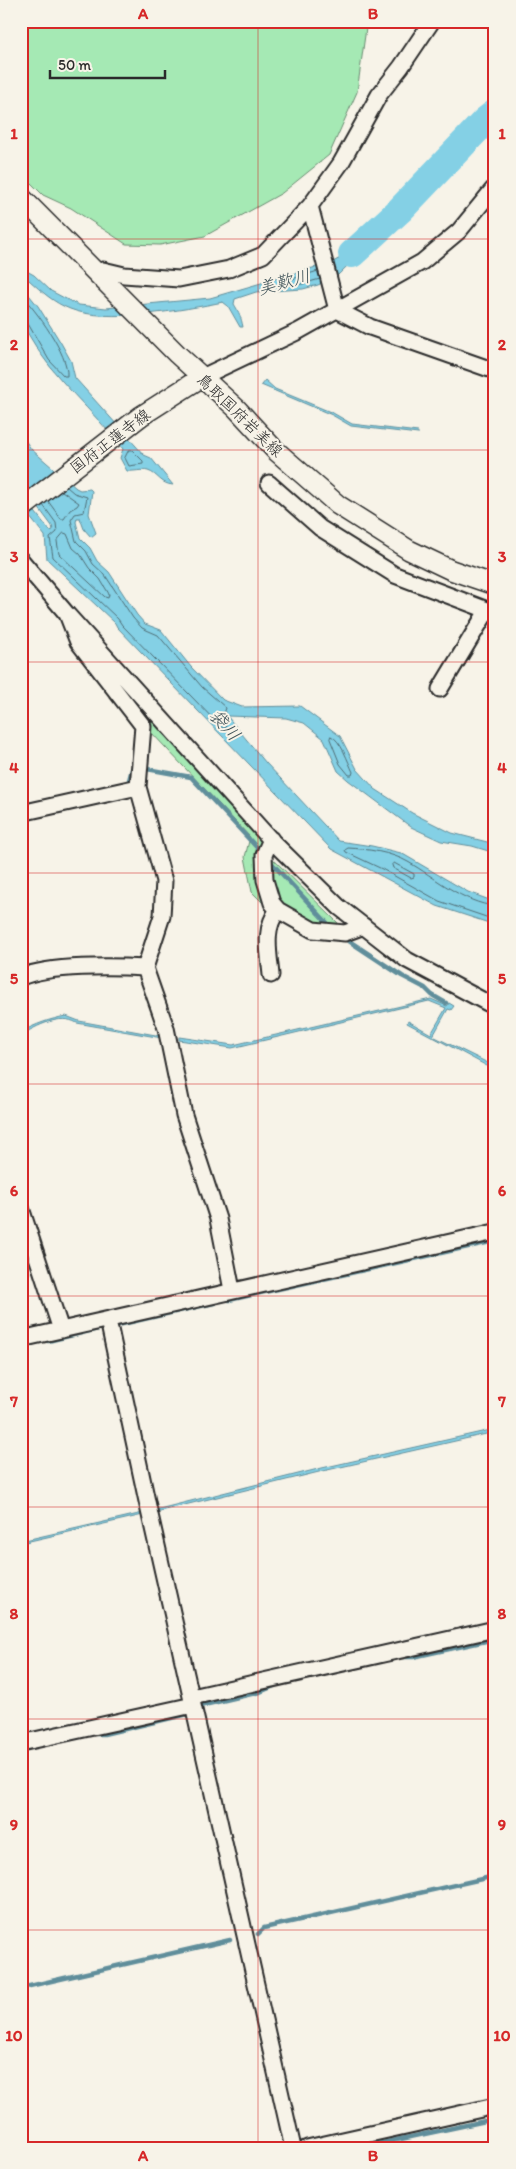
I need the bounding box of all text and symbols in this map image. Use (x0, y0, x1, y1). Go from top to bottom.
text: A (137, 4, 149, 23)
text: B (368, 4, 379, 23)
scale bar (50, 48, 165, 80)
text: 50 m (58, 56, 91, 74)
text: 1 (10, 124, 18, 143)
text: 1 (498, 124, 506, 143)
water label: 美歎川 (255, 264, 313, 300)
text: 2 (10, 335, 19, 354)
text: 2 (498, 335, 507, 354)
street label: 鳥取国府岩美線 (193, 369, 287, 461)
street label: 国府正蓮寺線 (66, 405, 154, 477)
text: 3 (10, 547, 19, 566)
text: 3 (498, 547, 507, 566)
water label: 袋川 (205, 704, 245, 746)
text: 4 (9, 758, 19, 777)
text: 4 (497, 758, 507, 777)
text: 5 (10, 969, 19, 988)
text: 5 (498, 969, 507, 988)
text: 6 (10, 1181, 19, 1200)
text: 6 (498, 1181, 507, 1200)
text: 7 (9, 1392, 18, 1411)
text: 7 (497, 1392, 506, 1411)
text: 8 (10, 1604, 19, 1623)
text: 8 (498, 1604, 507, 1623)
text: 9 (10, 1815, 18, 1834)
text: 9 (498, 1815, 506, 1834)
text: 10 (5, 2026, 23, 2045)
text: 10 (493, 2026, 511, 2045)
text: A (137, 2146, 149, 2165)
text: B (368, 2146, 379, 2165)

